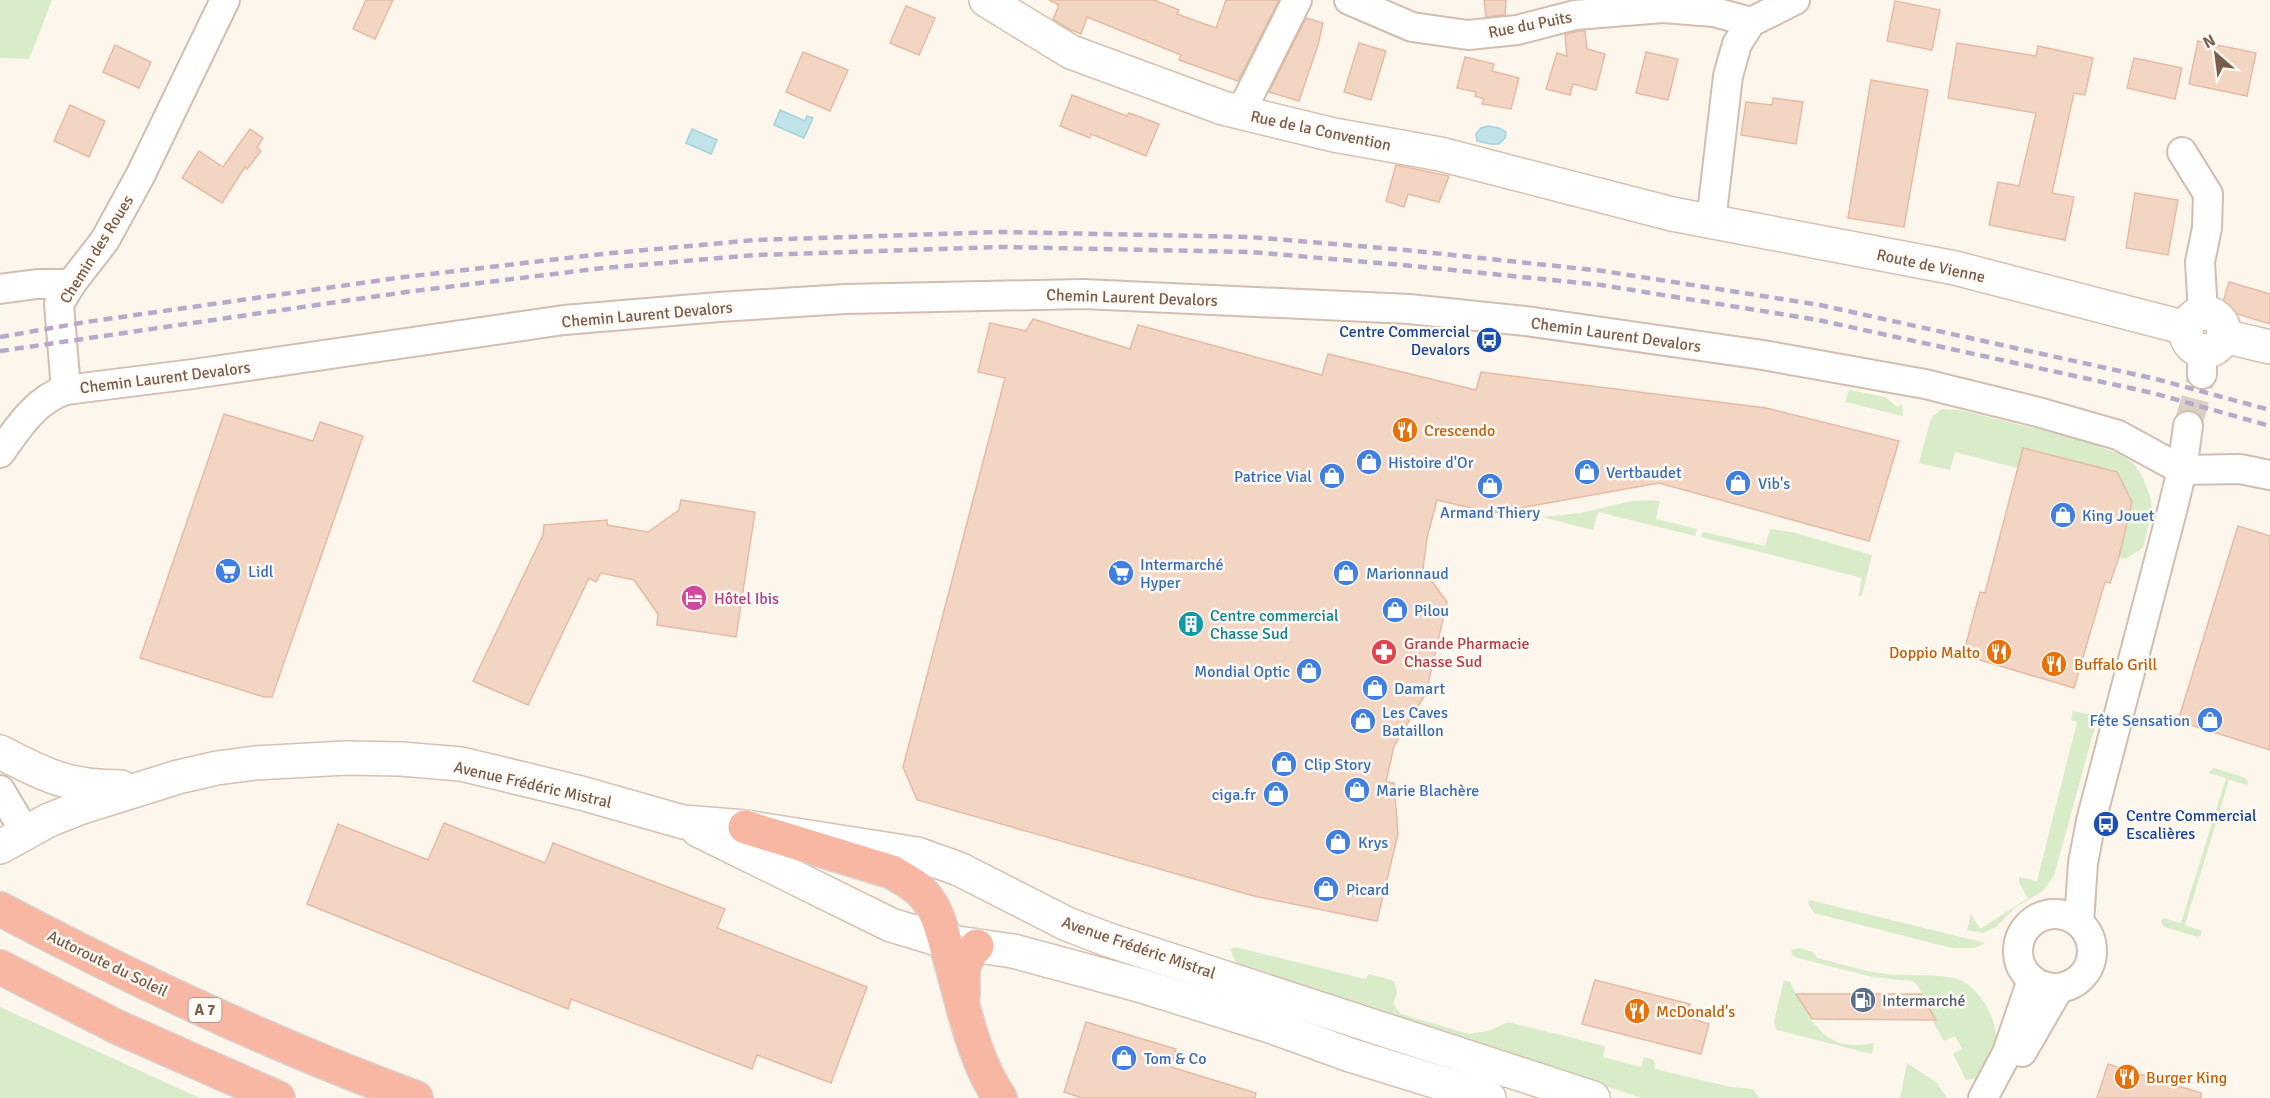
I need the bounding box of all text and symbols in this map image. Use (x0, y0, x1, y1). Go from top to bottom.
street label: Rue du Puits (1487, 7, 1574, 43)
north arrow (2186, 24, 2246, 84)
text: N (2200, 30, 2219, 53)
street label: Rue de la Convention (1249, 106, 1393, 156)
street label: Chemin des Roues (55, 192, 138, 307)
street label: Route de Vienne (1875, 245, 1987, 287)
street label: Chemin Laurent Devalors (1046, 285, 1218, 311)
street label: Chemin Laurent Devalors (561, 298, 733, 332)
street label: Chemin Laurent Devalors (1530, 313, 1702, 357)
place label: Centre Commercial Devalors (1339, 322, 1470, 360)
bus stop icon: Centre Commercial Devalors (1474, 325, 1504, 355)
street label: Chemin Laurent Devalors (79, 358, 251, 398)
restaurant icon: Crescendo (1390, 415, 1420, 445)
place label: Crescendo (1424, 421, 1495, 441)
shop icon: Histoire d'Or (1354, 447, 1384, 477)
place label: Histoire d'Or (1388, 453, 1474, 473)
shop icon: Vertbaudet (1572, 457, 1602, 487)
shop icon: Patrice Vial (1317, 461, 1347, 491)
place label: Vertbaudet (1606, 463, 1682, 483)
place label: Patrice Vial (1234, 467, 1312, 487)
shop icon: Vib's (1723, 468, 1753, 498)
shop icon: Armand Thiery (1475, 471, 1505, 501)
place label: Vib's (1758, 474, 1790, 494)
shop icon: King Jouet (2048, 500, 2078, 530)
place label: Armand Thiery (1440, 503, 1541, 523)
place label: King Jouet (2082, 506, 2155, 526)
place label: Intermarché Hyper (1140, 555, 1224, 593)
supermarket icon: Lidl (213, 556, 243, 586)
supermarket icon: Intermarché Hyper (1106, 558, 1136, 588)
shop icon: Marionnaud (1331, 558, 1361, 588)
place label: Lidl (248, 562, 274, 582)
place label: Marionnaud (1366, 564, 1449, 584)
hotel icon: Hôtel Ibis (679, 583, 709, 613)
place label: Hôtel Ibis (714, 589, 779, 609)
shop icon: Pilou (1380, 595, 1410, 625)
place label: Pilou (1414, 601, 1449, 621)
place label: Centre commercial Chasse Sud (1210, 606, 1339, 644)
building icon: Centre commercial Chasse Sud (1176, 609, 1206, 639)
place label: Grande Pharmacie Chasse Sud (1404, 634, 1530, 672)
pharmacy icon: Grande Pharmacie Chasse Sud (1369, 637, 1399, 667)
restaurant icon: Doppio Malto (1984, 637, 2014, 667)
place label: Doppio Malto (1889, 643, 1980, 663)
restaurant icon: Buffalo Grill (2039, 649, 2069, 679)
place label: Buffalo Grill (2074, 655, 2157, 675)
shop icon: Mondial Optic (1294, 656, 1324, 686)
place label: Mondial Optic (1194, 662, 1290, 682)
shop icon: Damart (1360, 673, 1390, 703)
place label: Damart (1394, 679, 1445, 699)
place label: Les Caves Bataillon (1382, 703, 1448, 741)
shop icon: Fête Sensation (2195, 705, 2225, 735)
shop icon: Les Caves Bataillon (1348, 706, 1378, 736)
place label: Fête Sensation (2089, 711, 2190, 731)
shop icon: Clip Story (1269, 749, 1299, 779)
place label: Clip Story (1304, 755, 1372, 775)
street label: Avenue Frédéric Mistral (452, 757, 614, 813)
shop icon: Marie Blachère (1342, 775, 1372, 805)
shop icon: ciga.fr (1261, 779, 1291, 809)
place label: Marie Blachère (1376, 781, 1479, 801)
place label: ciga.fr (1212, 785, 1256, 805)
place label: Centre Commercial Escalières (2126, 806, 2257, 844)
bus stop icon: Centre Commercial Escalières (2091, 809, 2121, 839)
shop icon: Krys (1323, 827, 1353, 857)
place label: Krys (1358, 833, 1388, 853)
shop icon: Picard (1311, 874, 1341, 904)
place label: Picard (1346, 880, 1389, 900)
street label: Avenue Frédéric Mistral (1059, 912, 1219, 984)
street label: Autoroute du Soleil (44, 926, 171, 1002)
fuel station icon: Intermarché (1848, 985, 1878, 1015)
place label: Intermarché (1882, 991, 1966, 1011)
restaurant icon: McDonald's (1622, 996, 1652, 1026)
road number: A 7 (188, 998, 222, 1022)
place label: McDonald's (1656, 1002, 1735, 1022)
shop icon: Tom & Co (1109, 1043, 1139, 1073)
place label: Tom & Co (1144, 1049, 1206, 1069)
restaurant icon: Burger King (2112, 1062, 2142, 1092)
place label: Burger King (2146, 1068, 2227, 1088)

